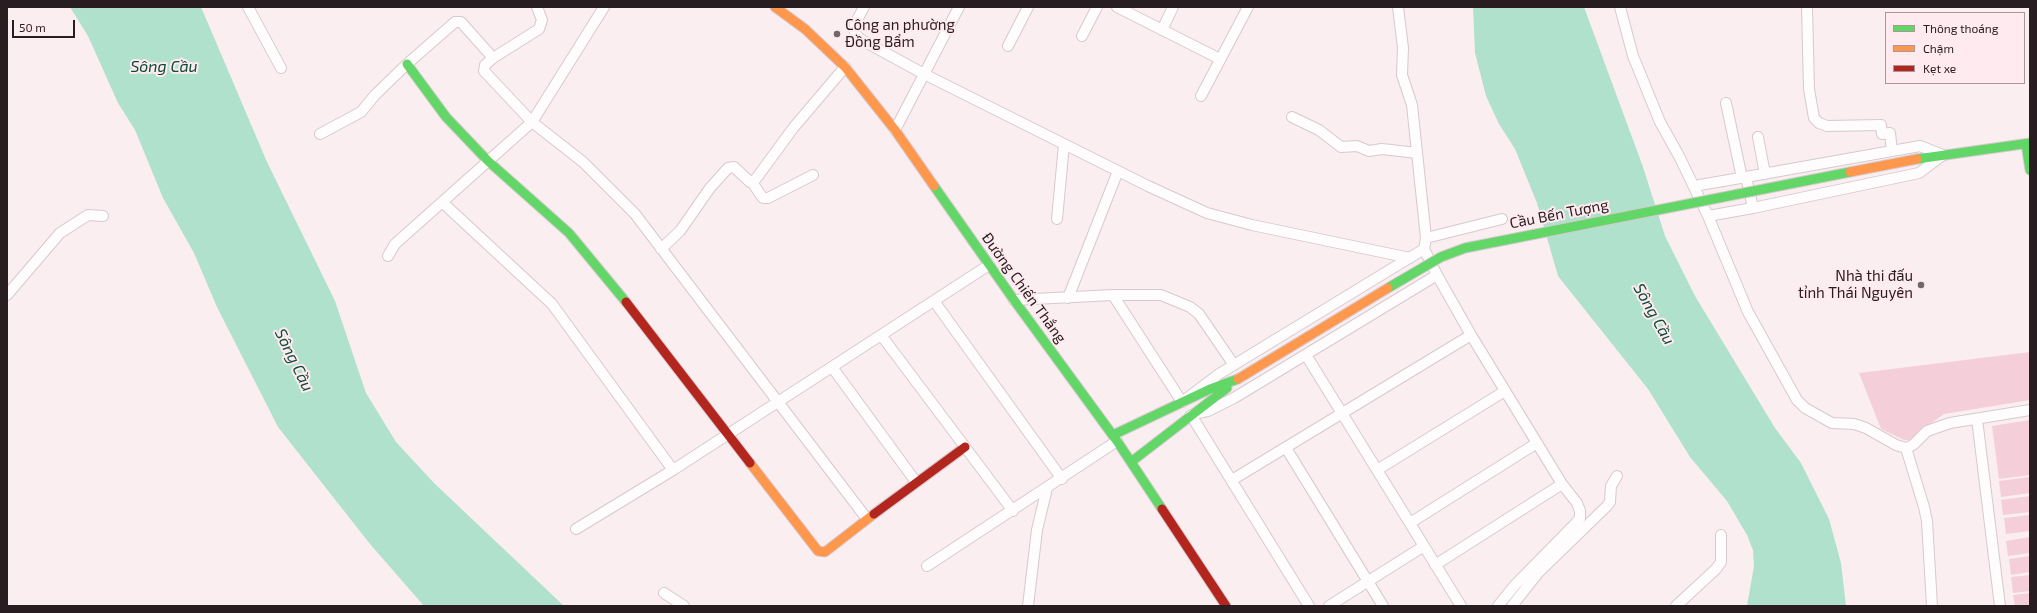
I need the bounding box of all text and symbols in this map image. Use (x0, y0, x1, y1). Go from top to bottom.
scale bar (14, 12, 77, 38)
legend (1885, 12, 2025, 84)
place label: Công an phường Đồng Bẩm (845, 16, 955, 51)
text: 50 m (19, 20, 46, 34)
text: Thông thoáng (1923, 21, 1999, 35)
marker: Công an phường Đồng Bẩm (832, 29, 842, 39)
text: Chậm (1923, 41, 1954, 55)
water label: Sông Cầu (130, 57, 198, 77)
text: Kẹt xe (1923, 61, 1956, 75)
street label: Cầu Bến Tượng (1508, 196, 1610, 232)
street label: Đường Chiến Thắng (978, 229, 1070, 347)
place label: Nhà thi đấu tỉnh Thái Nguyên (1798, 267, 1913, 302)
water label: Sông Cầu (1629, 280, 1679, 348)
marker: Nhà thi đấu tỉnh Thái Nguyên (1916, 280, 1926, 290)
water label: Sông Cầu (271, 326, 317, 394)

